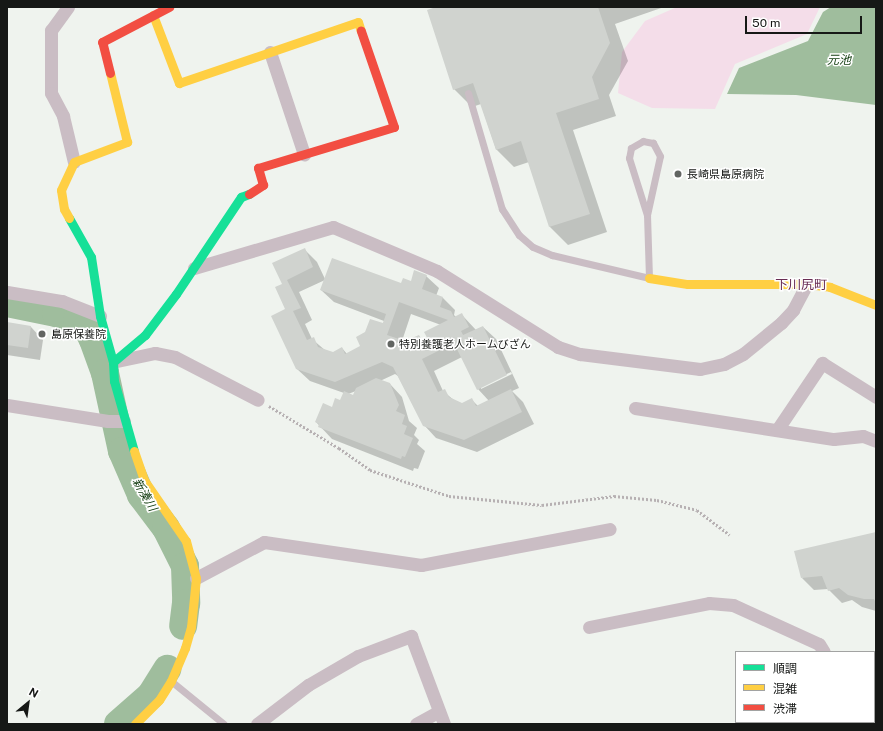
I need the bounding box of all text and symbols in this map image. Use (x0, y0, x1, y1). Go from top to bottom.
scale bar (747, 8, 864, 34)
text: 50 m (752, 16, 780, 30)
water label: 元池 (827, 54, 851, 68)
place label: 長崎県島原病院 (687, 167, 764, 181)
marker: 長崎県島原病院 (672, 168, 684, 180)
district label: 下川尻町 (775, 277, 827, 293)
place label: 島原保養院 (51, 327, 106, 341)
marker: 島原保養院 (36, 328, 48, 340)
place label: 特別養護老人ホームびざん (399, 337, 531, 351)
marker: 特別養護老人ホームびざん (386, 339, 396, 349)
water label: 新湊川 (129, 476, 159, 514)
legend (735, 651, 875, 723)
text: 順調 (773, 662, 797, 676)
text: 混雑 (773, 682, 797, 696)
north arrow (8, 683, 48, 723)
text: N (27, 685, 40, 700)
text: 渋滞 (773, 702, 797, 716)

